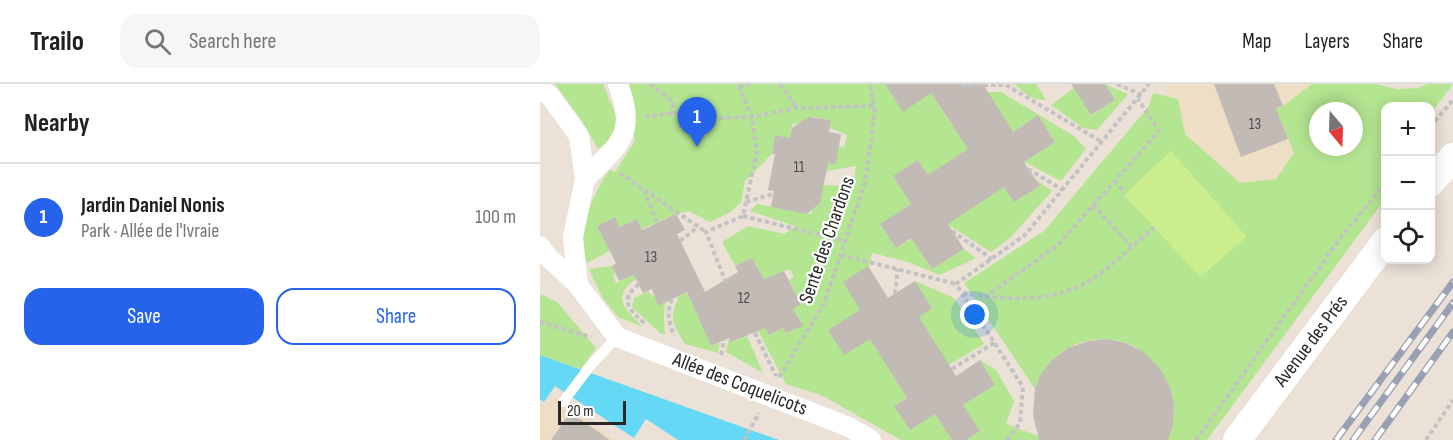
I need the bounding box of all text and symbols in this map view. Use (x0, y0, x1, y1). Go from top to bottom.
search box (120, 14, 540, 68)
text: Trailo (30, 25, 84, 58)
icon: search (141, 25, 174, 58)
text: Search here (189, 28, 276, 55)
text: Map (1242, 29, 1271, 54)
text: Layers (1304, 29, 1350, 54)
text: Share (1383, 29, 1423, 54)
pin: 1 (678, 98, 716, 147)
north arrow (1309, 102, 1363, 156)
map controls (1381, 102, 1435, 264)
button: + (1381, 102, 1435, 156)
text: Nearby (24, 108, 90, 139)
house number: 13 (1249, 115, 1261, 134)
button: − (1381, 156, 1435, 210)
house number: 11 (793, 158, 805, 177)
street label: Sente des Chardons (794, 173, 860, 307)
text: Jardin Daniel Nonis (81, 192, 225, 219)
text: 1 (40, 205, 47, 229)
text: 100 m (475, 205, 516, 229)
button: locate (1381, 210, 1435, 264)
text: Park · Allée de l'Ivraie (81, 219, 219, 243)
house number: 13 (645, 248, 657, 267)
button: Save (24, 288, 264, 345)
button: Share (276, 288, 516, 345)
house number: 12 (738, 289, 750, 308)
street label: Avenue des Prés (1268, 291, 1353, 392)
your location (960, 300, 989, 329)
street label: Allée des Coquelicots (668, 347, 811, 421)
scale bar (558, 398, 626, 426)
text: 20 m (567, 402, 594, 421)

